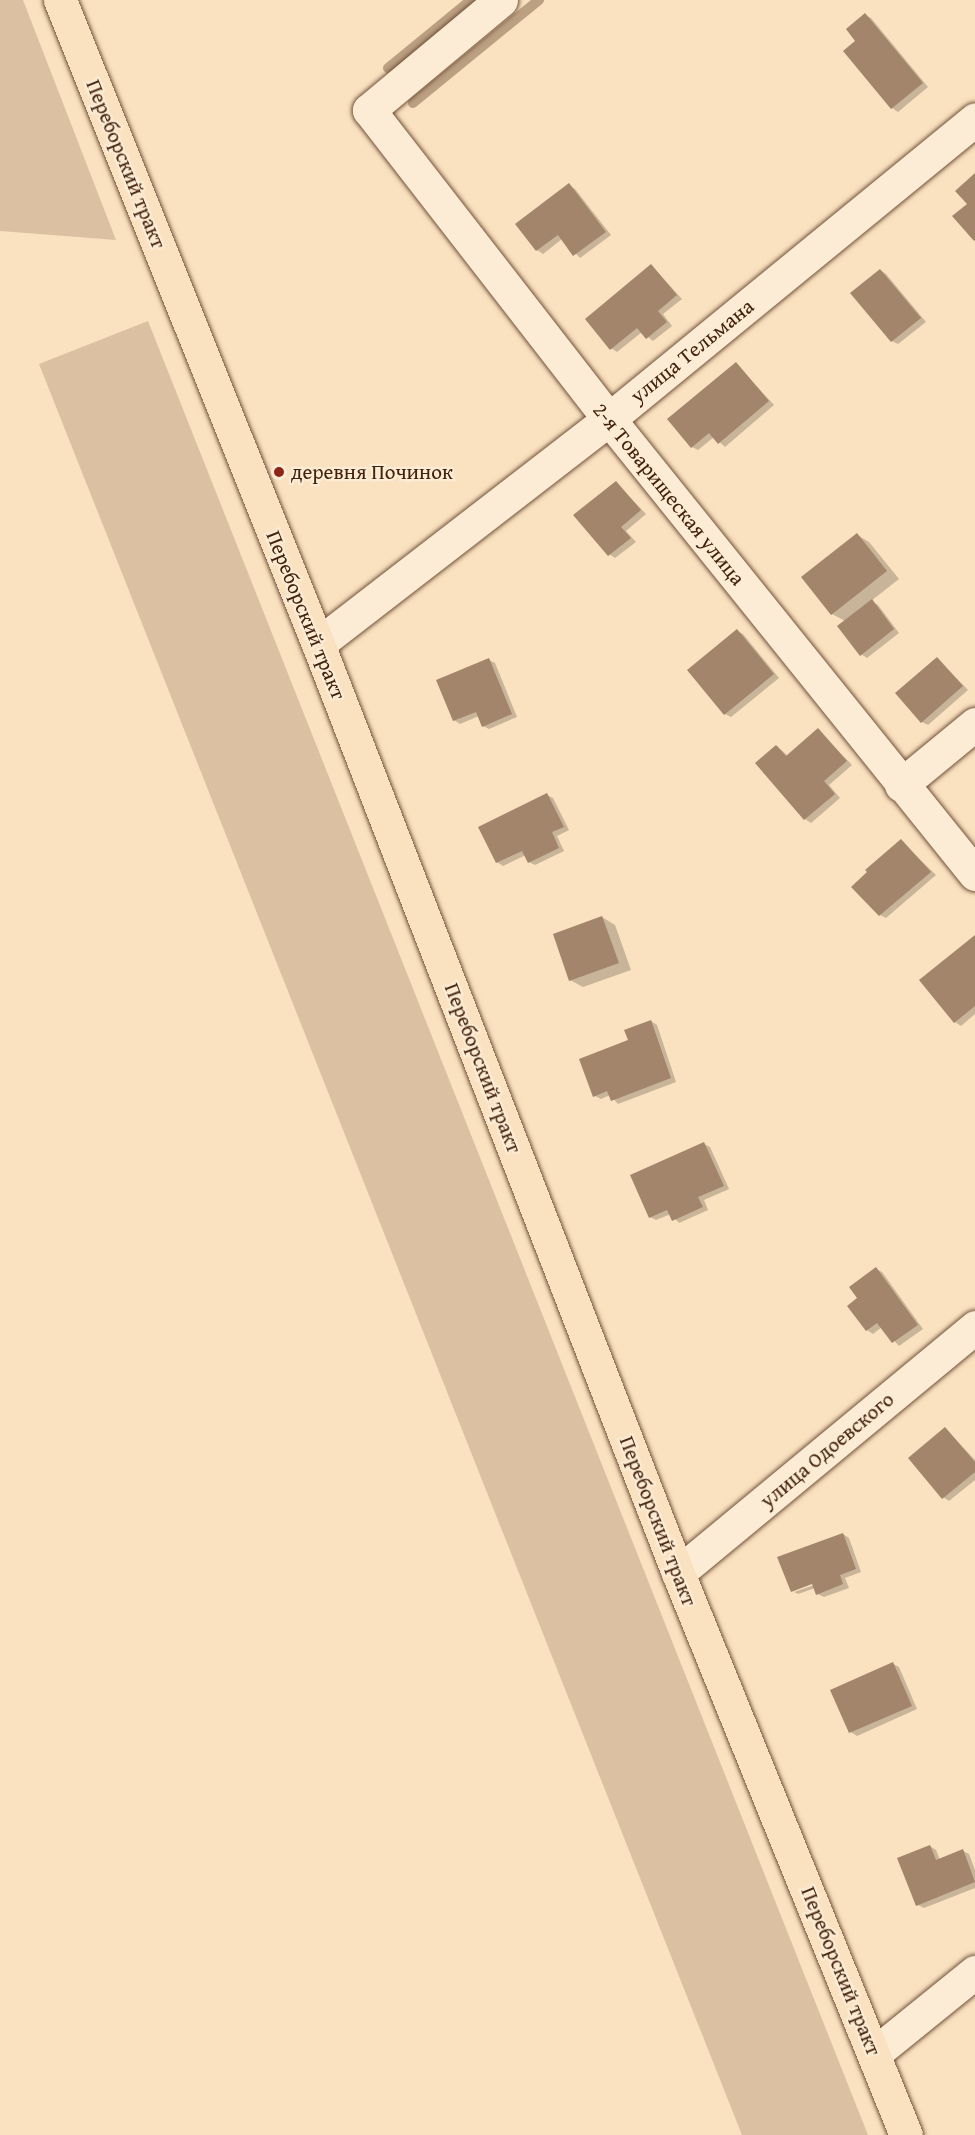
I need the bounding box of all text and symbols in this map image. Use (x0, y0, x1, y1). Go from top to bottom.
street label: Переборский тракт (81, 76, 171, 252)
street label: улица Тельмана (625, 294, 759, 408)
street label: 2-я Товарищеская улица (588, 398, 750, 590)
place label: деревня Починок (291, 459, 453, 485)
marker: деревня Починок (272, 465, 286, 479)
street label: Переборский тракт (261, 527, 351, 703)
street label: Переборский тракт (439, 980, 527, 1156)
street label: улица Одоевского (755, 1387, 899, 1513)
street label: Переборский тракт (614, 1433, 702, 1609)
street label: Переборский тракт (796, 1883, 886, 2059)

